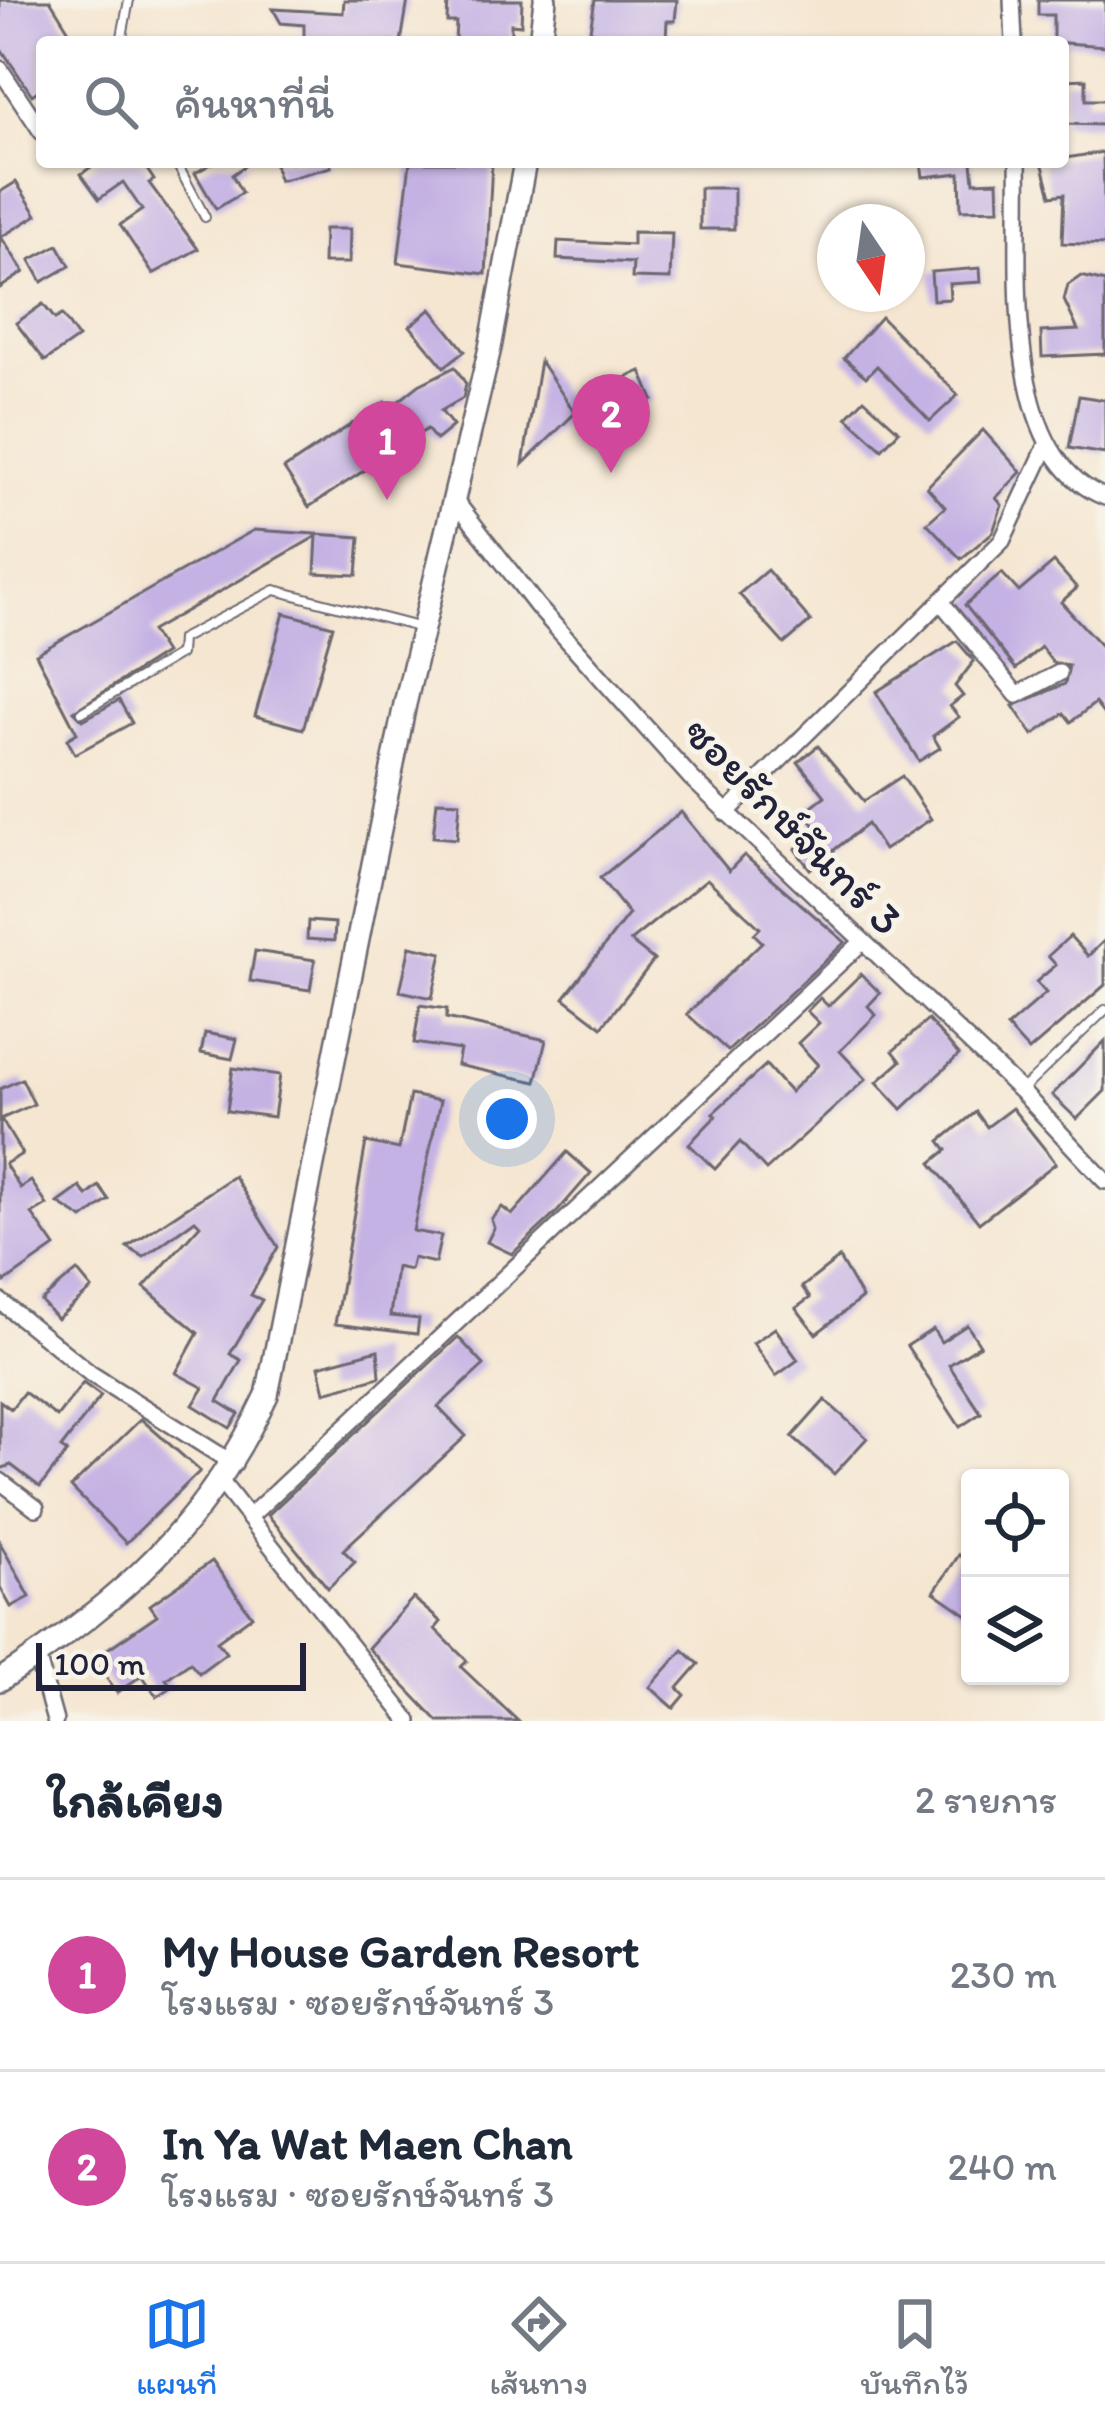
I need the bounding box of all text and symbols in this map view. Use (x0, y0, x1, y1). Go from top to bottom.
search box (36, 36, 1069, 168)
icon: search (78, 69, 144, 135)
text: ค้นหาที่นี่ (174, 75, 334, 129)
north arrow (817, 204, 925, 312)
pin: 2 (572, 374, 650, 473)
pin: 1 (348, 401, 426, 500)
street label: ซอยรักษ์จันทร์ 3 (673, 704, 915, 946)
your location (477, 1089, 537, 1149)
map controls (961, 1469, 1069, 1685)
button: locate (961, 1469, 1069, 1577)
button: layers (961, 1577, 1069, 1685)
scale bar (36, 1637, 306, 1690)
text: 100 m (54, 1644, 145, 1683)
text: ใกล้เคียง (48, 1769, 224, 1830)
text: 2 รายการ (915, 1776, 1057, 1823)
text: My House Garden Resort (162, 1924, 639, 1978)
text: 1 (78, 1951, 96, 1998)
text: 230 m (950, 1951, 1057, 1998)
text: โรงแรม · ซอยรักษ์จันทร์ 3 (162, 1978, 554, 2025)
text: In Ya Wat Maen Chan (162, 2116, 573, 2170)
text: 2 (77, 2143, 97, 2190)
text: 240 m (947, 2143, 1057, 2190)
text: โรงแรม · ซอยรักษ์จันทร์ 3 (162, 2170, 554, 2217)
tab: แผนที่ (136, 2291, 217, 2402)
tab: เส้นทาง (490, 2291, 588, 2402)
tab: บันทึกไว้ (861, 2291, 969, 2402)

